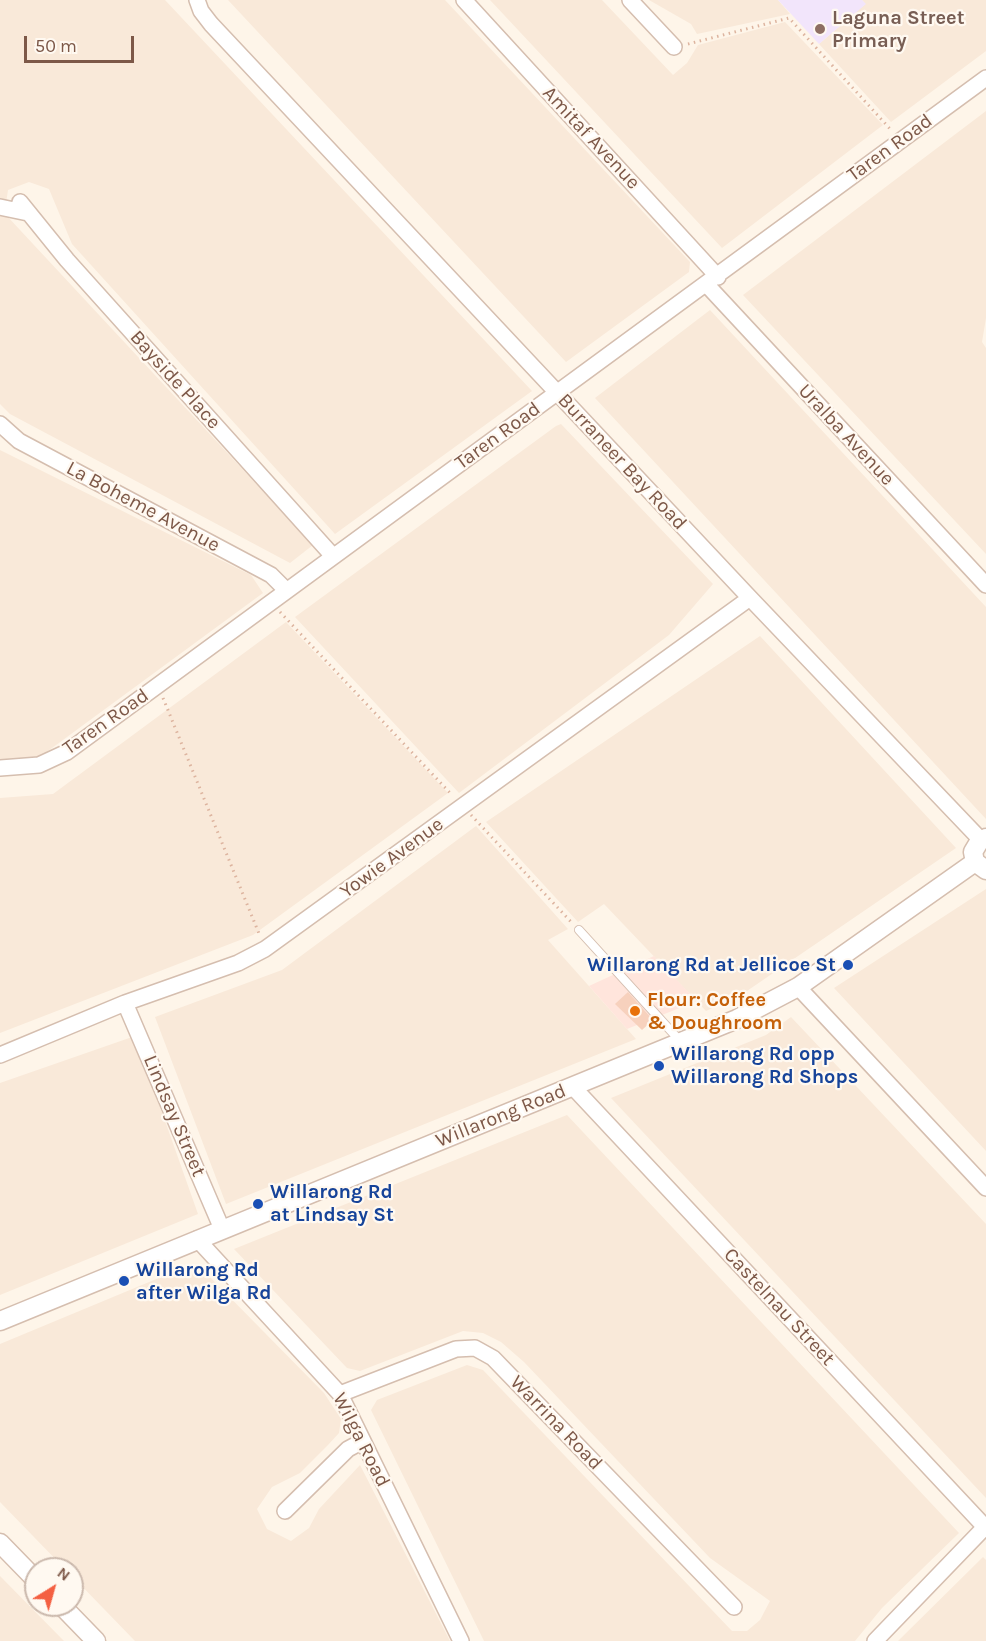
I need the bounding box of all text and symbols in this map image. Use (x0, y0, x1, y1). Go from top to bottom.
place label: Laguna Street Primary (832, 6, 965, 53)
marker: Laguna Street Primary (813, 22, 827, 36)
scale bar (27, 24, 136, 62)
text: 50 m (35, 35, 77, 57)
street label: Amitaf Avenue (537, 82, 645, 194)
street label: Taren Road (843, 109, 937, 187)
street label: Bayside Place (124, 326, 226, 434)
street label: Uralba Avenue (793, 379, 899, 491)
street label: Burraneer Bay Road (552, 389, 692, 535)
street label: Taren Road (451, 397, 545, 475)
street label: La Boheme Avenue (62, 456, 224, 558)
street label: Taren Road (58, 684, 154, 760)
street label: Yowie Avenue (336, 812, 448, 904)
place label: Willarong Rd at Jellicoe St (587, 953, 836, 977)
marker: Willarong Rd at Jellicoe St (841, 958, 855, 972)
place label: Flour: Coffee & Doughroom (647, 988, 783, 1035)
marker: Flour: Coffee & Doughroom (628, 1004, 642, 1018)
place label: Willarong Rd opp Willarong Rd Shops (671, 1042, 858, 1089)
street label: Lindsay Street (138, 1052, 210, 1180)
marker: Willarong Rd opp Willarong Rd Shops (652, 1059, 666, 1073)
street label: Willarong Road (432, 1079, 570, 1153)
place label: Willarong Rd at Lindsay St (270, 1180, 394, 1227)
marker: Willarong Rd at Lindsay St (251, 1197, 265, 1211)
street label: Castelnau Street (718, 1243, 840, 1371)
place label: Willarong Rd after Wilga Rd (136, 1258, 272, 1305)
marker: Willarong Rd after Wilga Rd (117, 1274, 131, 1288)
street label: Warrina Road (505, 1371, 607, 1475)
street label: Wilga Road (327, 1389, 395, 1491)
north arrow (24, 1557, 84, 1617)
text: N (54, 1563, 74, 1585)

